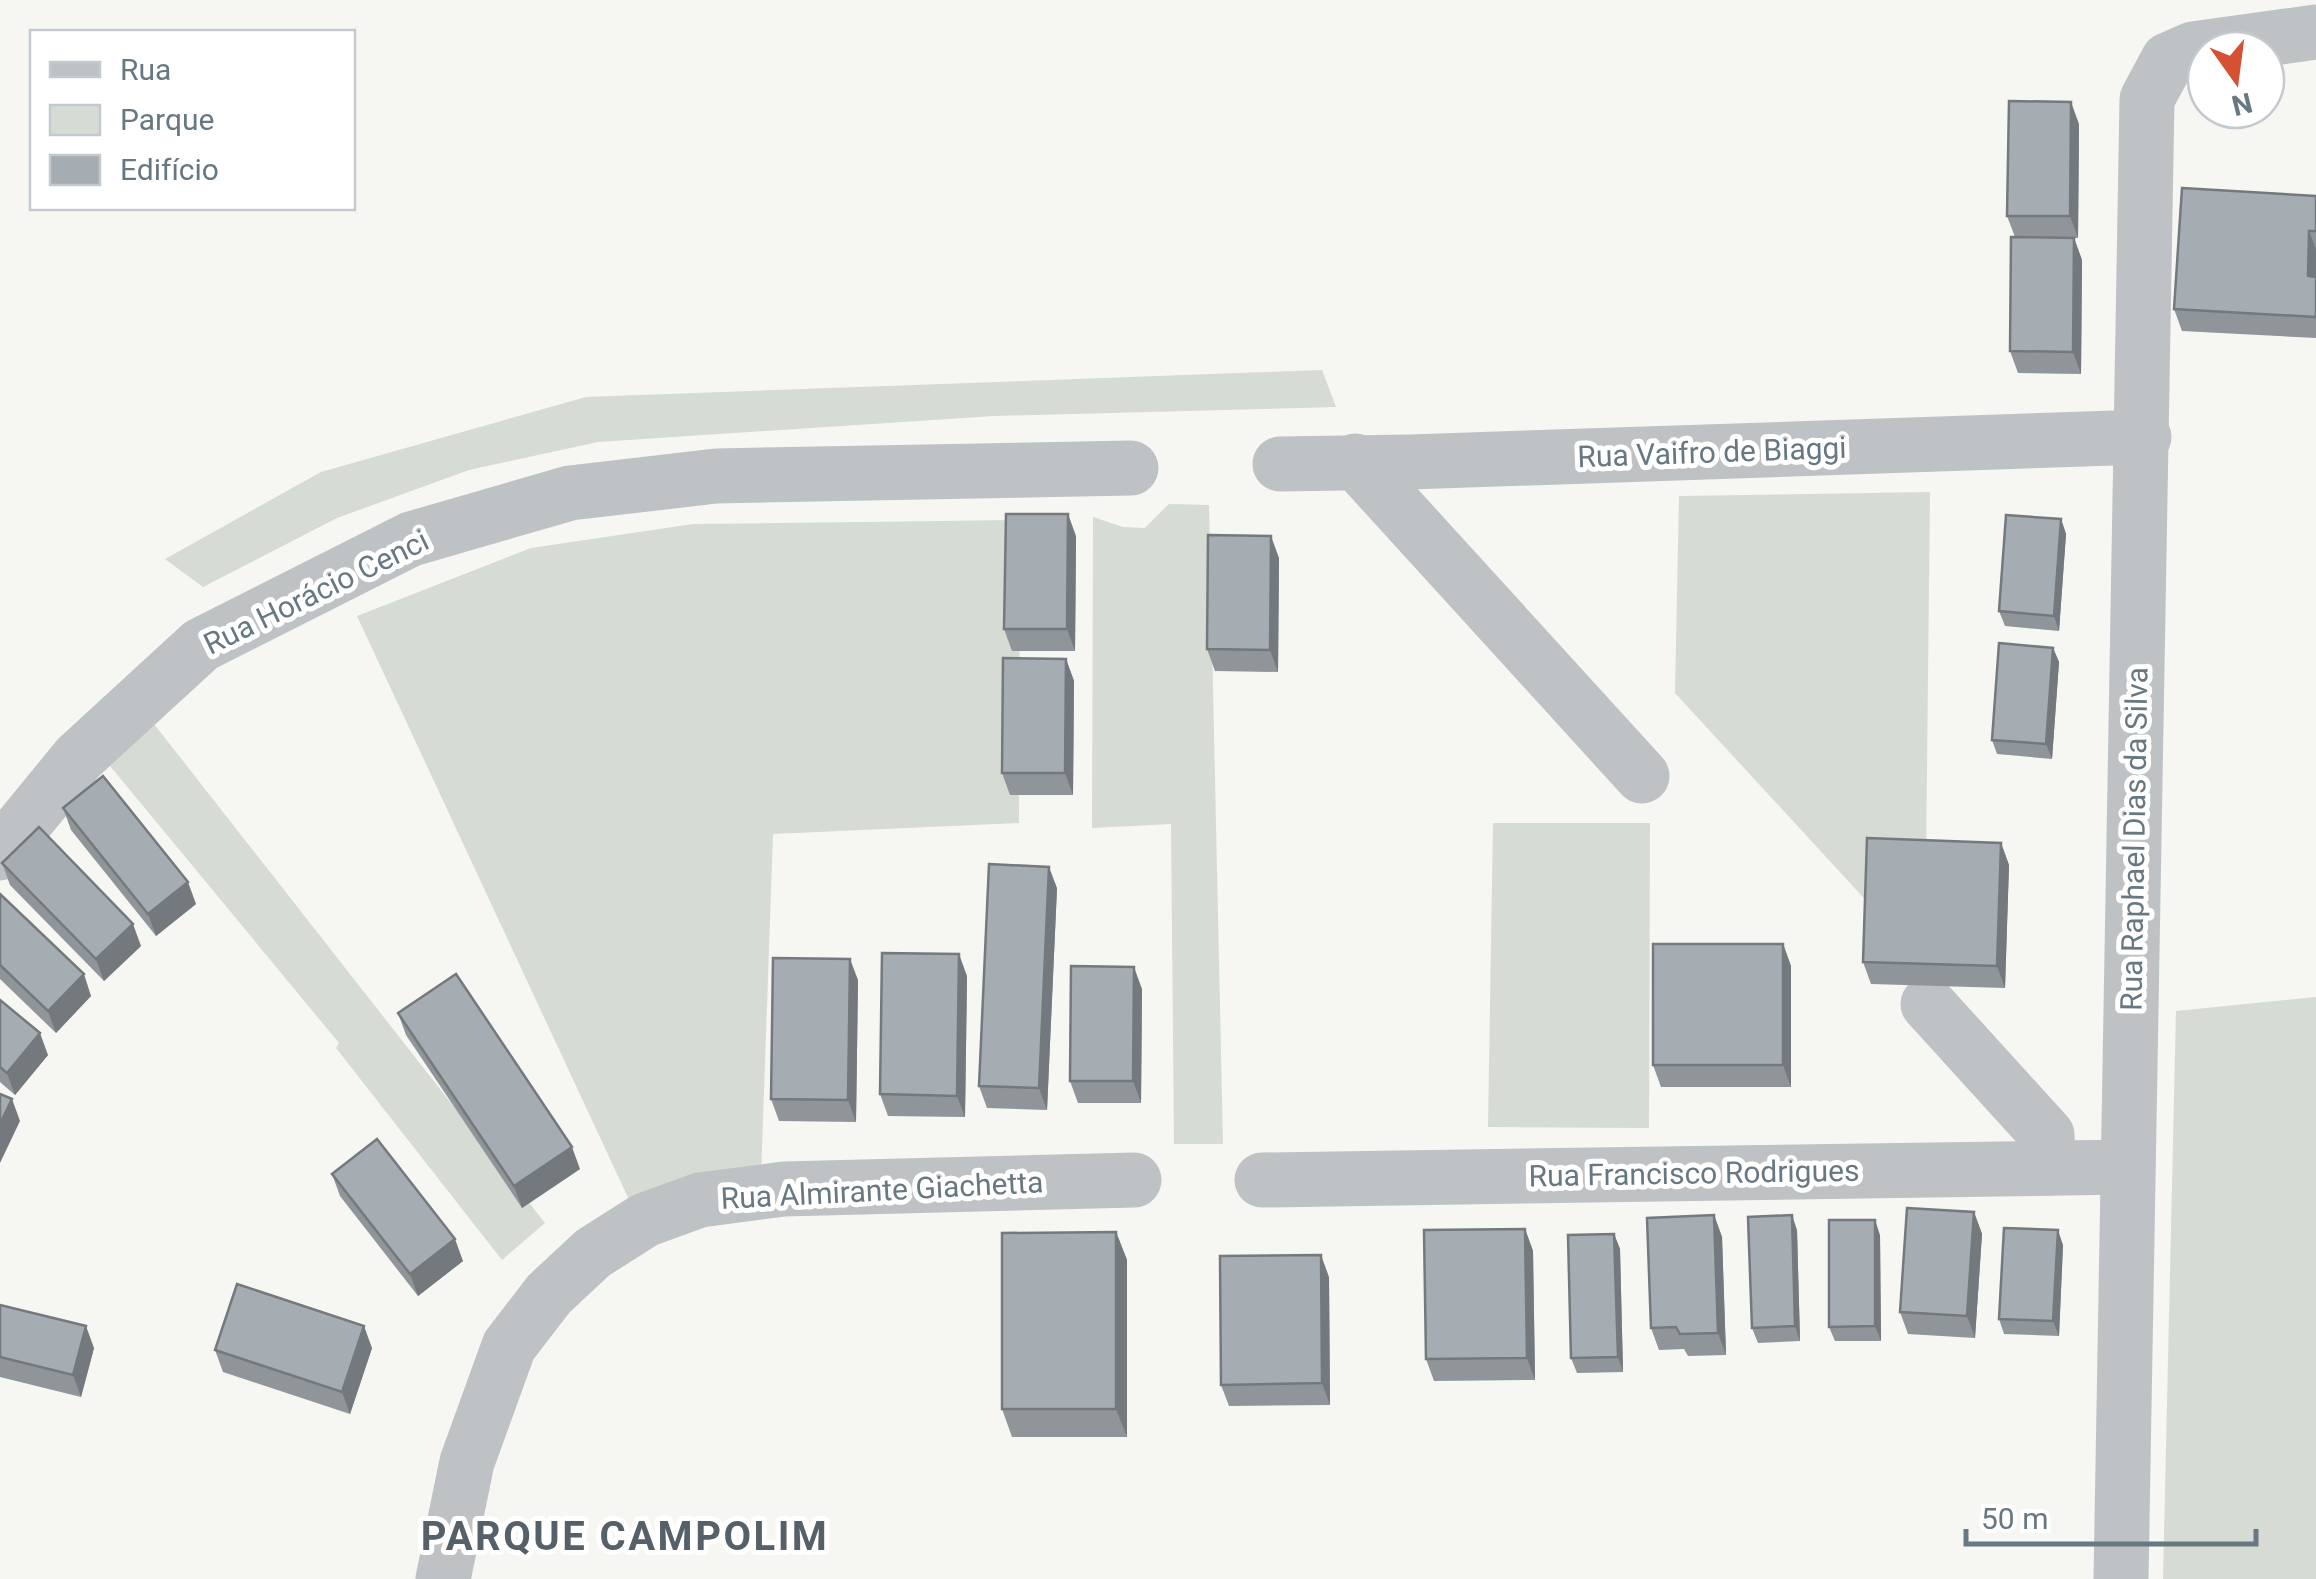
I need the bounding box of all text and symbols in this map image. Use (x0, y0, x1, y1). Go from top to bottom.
legend (30, 30, 355, 210)
north arrow (2186, 30, 2286, 130)
text: Rua (120, 52, 171, 87)
text: N (2228, 85, 2256, 122)
text: Parque (120, 102, 214, 137)
text: Edifício (120, 152, 219, 187)
street label: Rua Vaifro de Biaggi (1577, 430, 1847, 474)
street label: Rua Horácio Cenci (198, 522, 434, 662)
street label: Rua Raphael Dias da Silva (2114, 667, 2154, 1011)
street label: Rua Francisco Rodrigues (1528, 1153, 1860, 1193)
street label: Rua Almirante Giachetta (720, 1164, 1044, 1216)
scale bar (1966, 1484, 2256, 1546)
text: 50 m (1981, 1501, 2048, 1536)
district label: PARQUE CAMPOLIM (421, 1513, 829, 1560)

